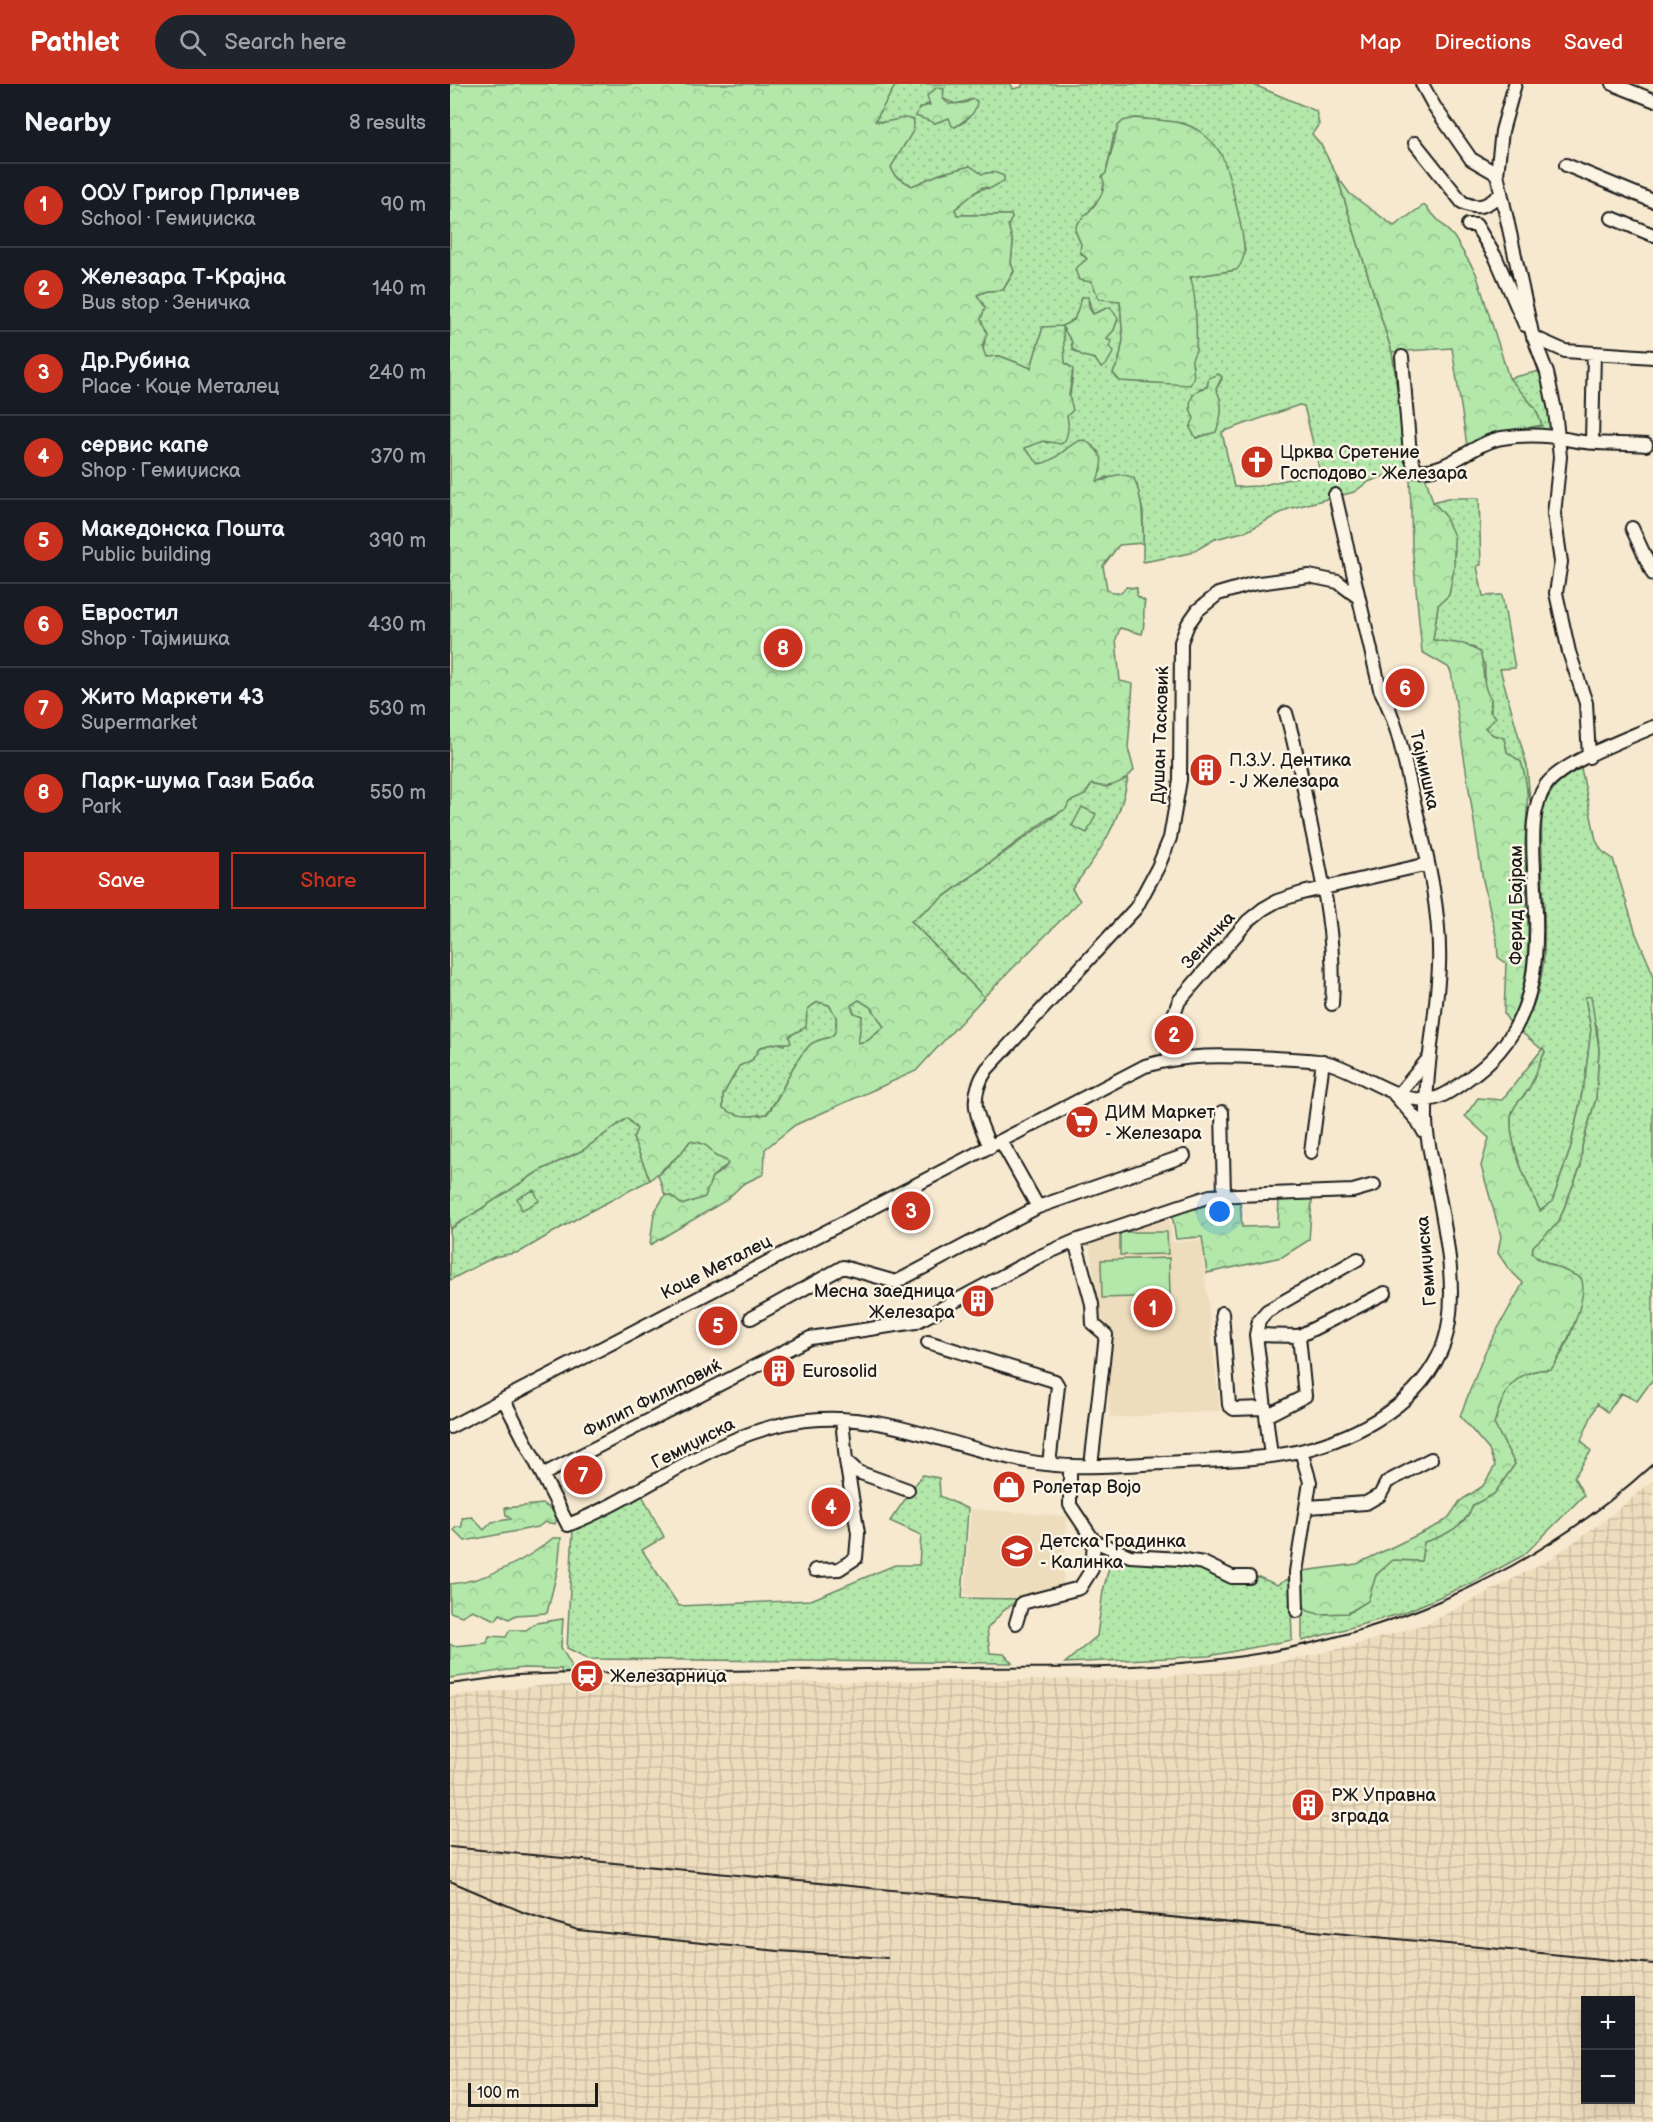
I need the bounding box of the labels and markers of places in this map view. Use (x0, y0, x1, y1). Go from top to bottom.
place label: Црква Сретение Господово - Железара (1280, 442, 1468, 484)
church icon: Црква Сретение Господово - Железара (1239, 444, 1275, 480)
pin: 8 (764, 626, 802, 670)
pin: 6 (1386, 666, 1424, 710)
place label: П.З.У. Дентика - Ј Железара (1229, 750, 1352, 792)
building icon: П.З.У. Дентика - Ј Железара (1188, 752, 1224, 788)
pin: 2 (1154, 1012, 1194, 1058)
place label: ДИМ Маркет - Железара (1105, 1102, 1215, 1144)
supermarket icon: ДИМ Маркет - Железара (1064, 1104, 1100, 1140)
pin: 3 (892, 1188, 930, 1234)
place label: Месна заедница Железара (814, 1281, 955, 1323)
building icon: Месна заедница Железара (960, 1283, 996, 1319)
pin: 1 (1134, 1286, 1172, 1330)
pin: 5 (698, 1304, 738, 1348)
building icon: Eurosolid (761, 1353, 797, 1389)
place label: Eurosolid (802, 1361, 877, 1382)
pin: 7 (564, 1452, 602, 1498)
shop icon: Ролетар Војо (991, 1469, 1027, 1505)
place label: Ролетар Војо (1032, 1477, 1141, 1498)
pin: 4 (812, 1484, 850, 1530)
place label: Детска Градинка - Калинка (1040, 1531, 1187, 1573)
school or university icon: Детска Градинка - Калинка (999, 1533, 1035, 1569)
station icon: Железарница (569, 1658, 605, 1694)
place label: Железарница (610, 1666, 727, 1687)
place label: РЖ Управна зграда (1331, 1785, 1437, 1827)
building icon: РЖ Управна зграда (1290, 1787, 1326, 1823)

